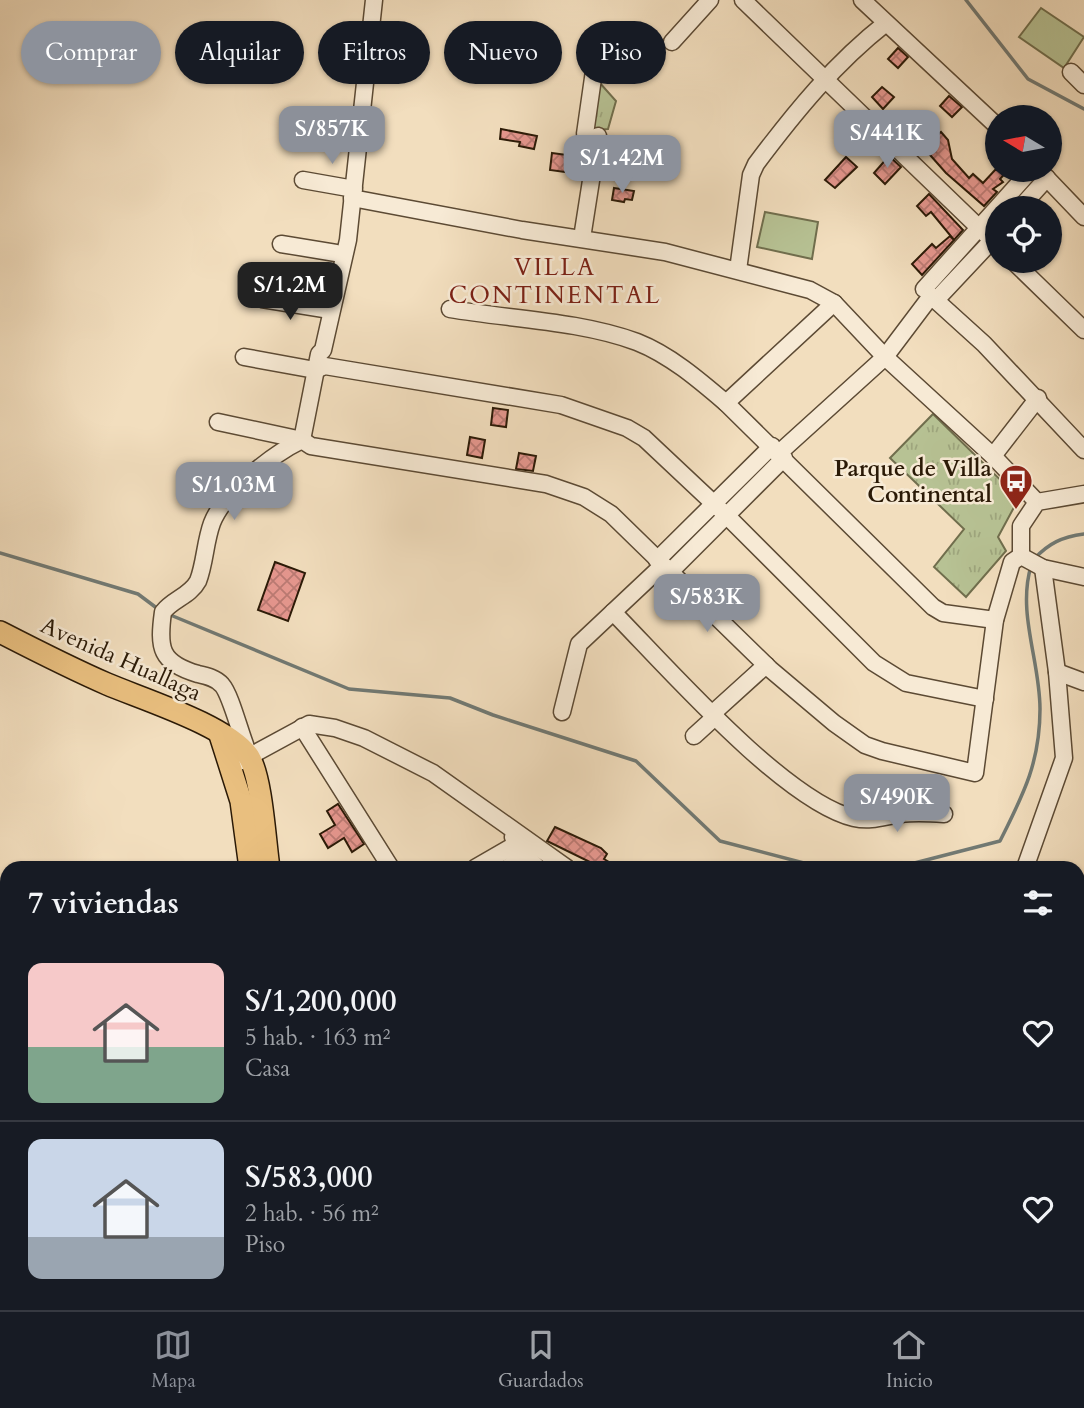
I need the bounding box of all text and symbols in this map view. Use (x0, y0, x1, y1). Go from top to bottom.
chip: Comprar (21, 21, 161, 84)
chip: Alquilar (175, 21, 304, 84)
chip: Filtros (318, 21, 430, 84)
chip: Nuevo (444, 21, 562, 84)
chip: Piso (576, 21, 666, 84)
north arrow (985, 105, 1062, 182)
map controls (985, 105, 1062, 273)
pin: S/857K (275, 106, 389, 166)
pin: S/441K (830, 110, 944, 170)
text: S/857K (295, 113, 369, 144)
text: S/441K (850, 117, 924, 148)
pin: S/1.42M (557, 136, 687, 195)
text: S/1.42M (580, 142, 664, 173)
button: locate (985, 196, 1062, 273)
district label: VILLA CONTINENTAL (449, 251, 661, 312)
pin: S/1.2M (233, 262, 347, 322)
text: S/1.2M (254, 269, 326, 300)
place label: Parque de Villa Continental (834, 453, 993, 510)
pin: S/1.03M (169, 462, 299, 522)
bus stop icon: Parque de Villa Continental (997, 462, 1035, 511)
text: S/1.03M (192, 469, 276, 500)
pin: S/583K (650, 574, 764, 634)
text: S/583K (670, 581, 744, 612)
street label: Avenida Huallaga (36, 610, 206, 708)
pin: S/490K (840, 774, 954, 834)
text: S/490K (860, 781, 934, 812)
text: 7 viviendas (28, 883, 179, 924)
icon: filters (1019, 884, 1057, 922)
text: S/1,200,000 (245, 981, 397, 1022)
icon: home (84, 991, 168, 1075)
icon: heart (1019, 1014, 1057, 1052)
text: 5 hab. · 163 m² (245, 1022, 391, 1053)
text: Casa (245, 1053, 290, 1084)
text: S/583,000 (245, 1157, 373, 1198)
icon: home (84, 1167, 168, 1251)
icon: heart (1019, 1190, 1057, 1228)
text: 2 hab. · 56 m² (245, 1198, 379, 1229)
text: Piso (245, 1229, 285, 1260)
tab: Mapa (151, 1326, 196, 1394)
tab: Guardados (498, 1326, 584, 1394)
tab: Inicio (886, 1326, 933, 1394)

